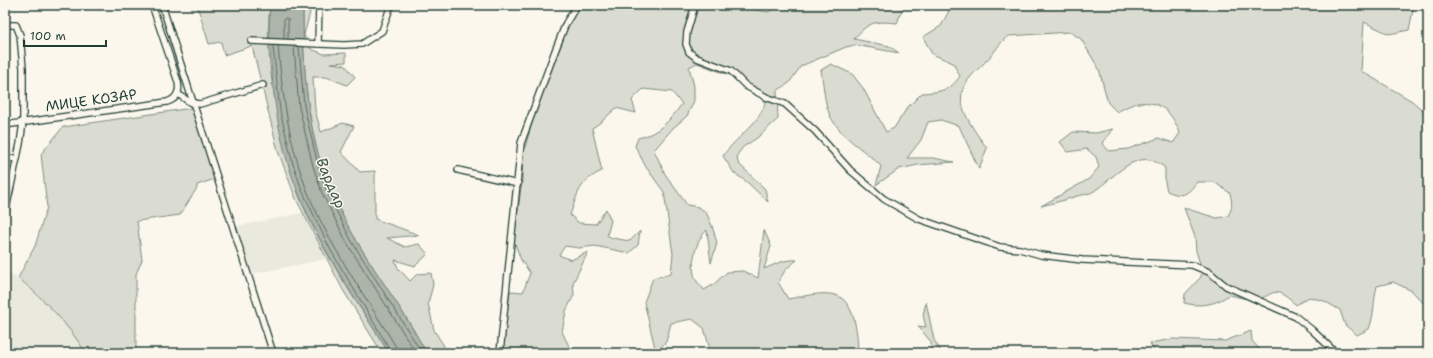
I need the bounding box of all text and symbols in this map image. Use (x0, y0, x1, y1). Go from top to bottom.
scale bar (24, 22, 106, 48)
text: 100 m (30, 28, 66, 44)
street label: МИЦЕ КОЗАР (44, 85, 138, 115)
water label: Вардар (311, 154, 351, 212)

